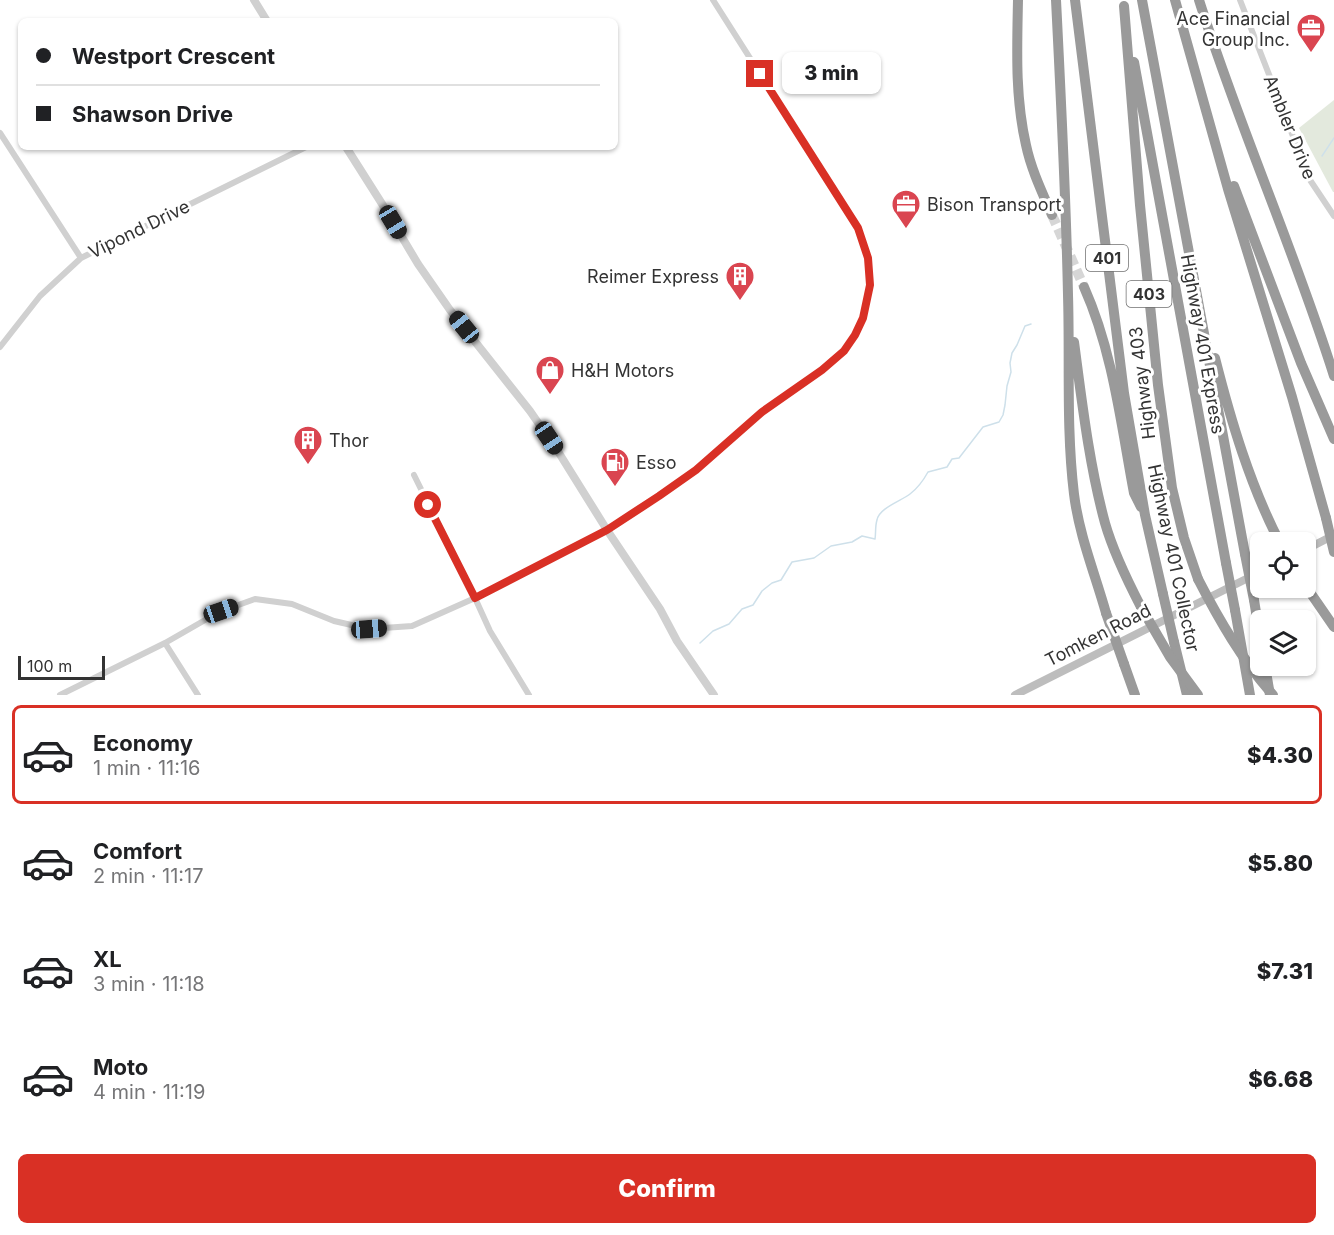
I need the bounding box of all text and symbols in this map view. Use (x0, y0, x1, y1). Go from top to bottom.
place label: Ace Financial Group Inc. (1176, 8, 1290, 50)
office icon: Ace Financial Group Inc. (1295, 12, 1327, 54)
text: Westport Crescent (72, 43, 275, 69)
callout: 3 min (781, 53, 880, 95)
route end (746, 60, 773, 87)
text: 3 min (804, 61, 859, 85)
street label: Ambler Drive (1260, 72, 1320, 182)
text: Shawson Drive (72, 101, 233, 127)
office icon: Bison Transport (890, 188, 922, 230)
place label: Bison Transport (927, 194, 1062, 215)
street label: Vipond Drive (85, 195, 193, 263)
car (376, 202, 410, 242)
road number: 401 (1086, 245, 1128, 271)
street label: Highway 401 Express (1177, 252, 1229, 436)
building icon: Reimer Express (724, 260, 756, 302)
place label: Reimer Express (587, 266, 719, 287)
road number: 403 (1126, 281, 1172, 307)
car (446, 307, 482, 347)
street label: Highway 403 (1125, 326, 1159, 440)
shop icon: H&H Motors (534, 354, 566, 396)
place label: H&H Motors (571, 360, 674, 381)
car (531, 418, 567, 458)
building icon: Thor (292, 424, 324, 466)
place label: Thor (329, 430, 369, 451)
fuel station icon: Esso (599, 446, 631, 488)
place label: Esso (636, 452, 677, 473)
street label: Highway 401 Collector (1144, 462, 1204, 654)
route start (414, 491, 441, 518)
map controls (1250, 532, 1316, 676)
button: locate (1250, 532, 1316, 598)
car (201, 597, 241, 625)
street label: Tomken Road (1042, 599, 1154, 671)
button: layers (1250, 610, 1316, 676)
car (350, 619, 388, 639)
scale bar (18, 653, 105, 680)
text: 100 m (27, 656, 72, 676)
icon: car (21, 728, 75, 782)
text: Economy (93, 730, 193, 756)
text: $4.30 (1247, 742, 1313, 768)
text: 1 min · 11:16 (93, 756, 201, 780)
icon: car (21, 836, 75, 890)
text: Comfort (93, 838, 182, 864)
text: $5.80 (1248, 850, 1313, 876)
text: 2 min · 11:17 (93, 864, 204, 888)
icon: car (21, 944, 75, 998)
text: XL (93, 946, 122, 972)
text: $7.31 (1257, 958, 1313, 984)
text: 3 min · 11:18 (93, 972, 205, 996)
icon: car (21, 1052, 75, 1106)
text: Moto (93, 1054, 148, 1080)
text: $6.68 (1248, 1066, 1313, 1092)
text: 4 min · 11:19 (93, 1080, 205, 1104)
button: Confirm (18, 1154, 1316, 1223)

